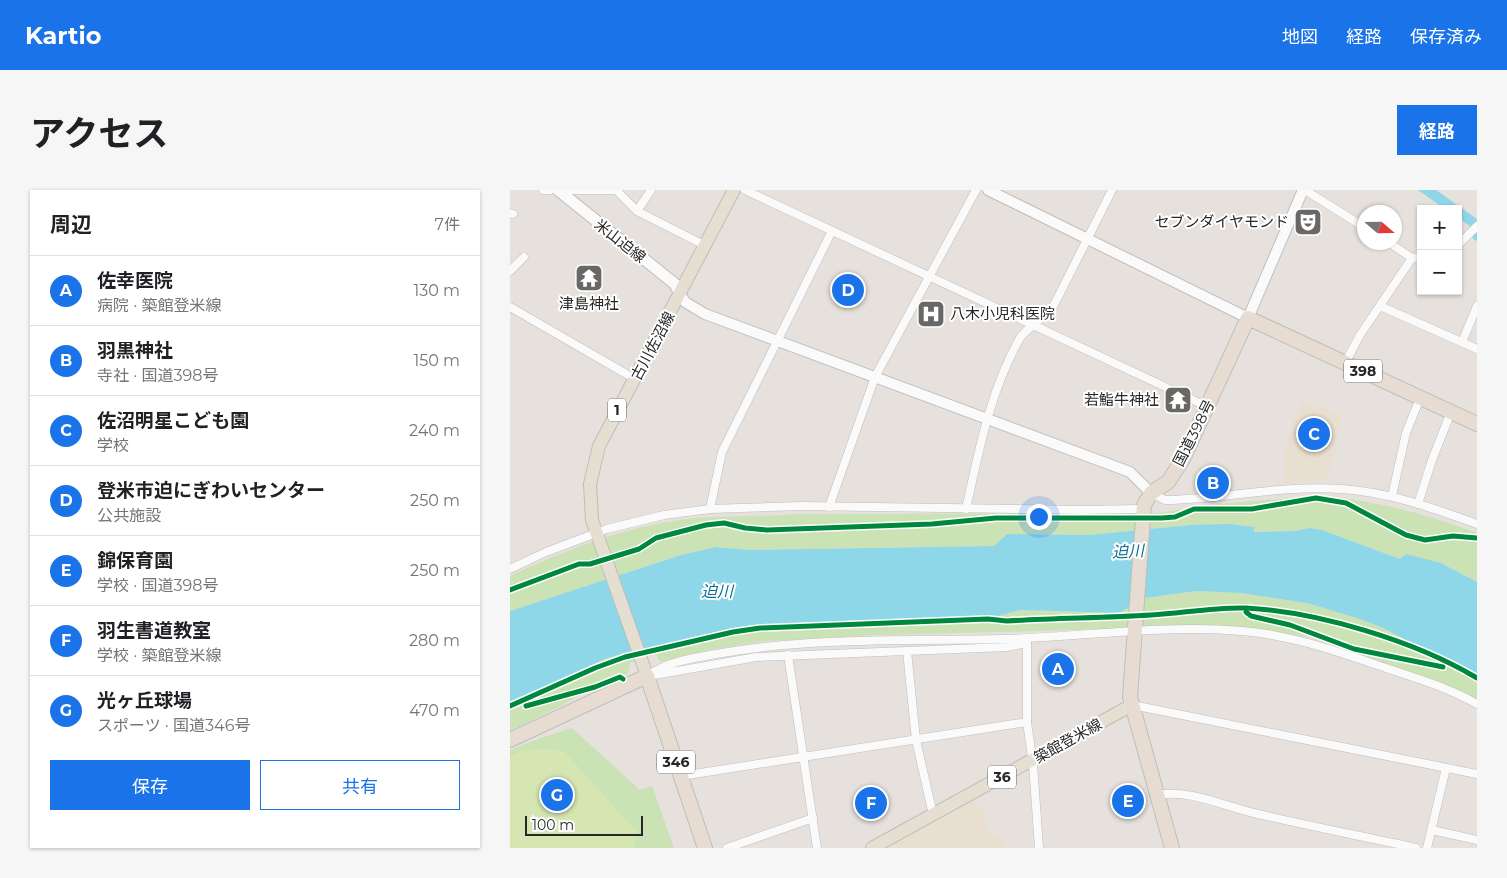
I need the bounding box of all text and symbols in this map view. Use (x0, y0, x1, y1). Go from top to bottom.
text: Kartio (25, 21, 101, 50)
text: 地図 (1282, 26, 1318, 48)
text: 経路 (1346, 26, 1382, 48)
text: 保存済み (1410, 26, 1482, 48)
button: 経路 (1397, 105, 1477, 155)
text: アクセス (30, 112, 168, 155)
north arrow (1357, 205, 1402, 250)
map controls (1417, 205, 1462, 295)
button: + (1417, 205, 1462, 250)
theatre icon: セブンダイヤモンド (1293, 207, 1323, 237)
text: 周辺 (50, 212, 92, 237)
place label: セブンダイヤモンド (1154, 212, 1289, 231)
text: 7件 (435, 215, 460, 234)
street label: 米山迫線 (591, 215, 650, 267)
button: − (1417, 250, 1462, 295)
temple icon: 津島神社 (574, 263, 604, 293)
text: 佐幸医院 (97, 269, 173, 292)
pin: D (832, 271, 864, 309)
text: A (60, 281, 72, 300)
text: 130 m (413, 281, 460, 300)
place label: 津島神社 (559, 294, 619, 313)
text: 病院 · 築館登米線 (97, 296, 221, 315)
hospital icon: 八木小児科医院 (916, 299, 946, 329)
place label: 八木小児科医院 (950, 304, 1055, 323)
street label: 古川佐沼線 (627, 308, 679, 383)
text: 羽黒神社 (97, 339, 173, 362)
text: B (60, 351, 72, 370)
text: 150 m (413, 351, 460, 370)
road number: 398 (1344, 360, 1382, 382)
text: 寺社 · 国道398号 (97, 366, 218, 385)
temple icon: 若鮨牛神社 (1163, 385, 1193, 415)
place label: 若鮨牛神社 (1084, 390, 1159, 409)
street label: 国道398号 (1169, 396, 1218, 469)
road number: 1 (608, 398, 626, 422)
text: 佐沼明星こども園 (97, 409, 249, 432)
pin: C (1298, 415, 1330, 453)
text: C (60, 421, 72, 440)
text: 240 m (409, 421, 460, 440)
text: 学校 (97, 436, 129, 455)
pin: B (1197, 464, 1229, 502)
text: 登米市迫にぎわいセンター (97, 479, 325, 502)
text: D (59, 491, 73, 510)
text: 250 m (410, 491, 460, 510)
your location (1026, 504, 1052, 530)
text: 公共施設 (97, 506, 161, 525)
water label: 迫川 (1112, 541, 1146, 562)
text: 錦保育園 (97, 549, 173, 572)
text: E (61, 561, 71, 580)
text: 250 m (410, 561, 460, 580)
text: 学校 · 国道398号 (97, 576, 218, 595)
water label: 迫川 (701, 582, 735, 601)
text: 羽生書道教室 (97, 619, 211, 642)
text: F (61, 631, 71, 650)
text: 280 m (409, 631, 460, 650)
text: 学校 · 築館登米線 (97, 646, 221, 665)
pin: A (1042, 650, 1074, 688)
text: 光ヶ丘球場 (97, 689, 192, 712)
text: G (60, 701, 72, 720)
text: 470 m (409, 701, 460, 720)
street label: 築館登米線 (1030, 714, 1105, 767)
text: スポーツ · 国道346号 (97, 716, 250, 735)
road number: 346 (657, 750, 695, 774)
button: 保存 (50, 760, 250, 810)
button: 共有 (260, 760, 460, 810)
road number: 36 (988, 766, 1016, 788)
pin: G (541, 776, 573, 814)
pin: E (1112, 782, 1144, 820)
pin: F (855, 784, 887, 822)
scale bar (525, 813, 642, 836)
text: 100 m (532, 816, 574, 834)

